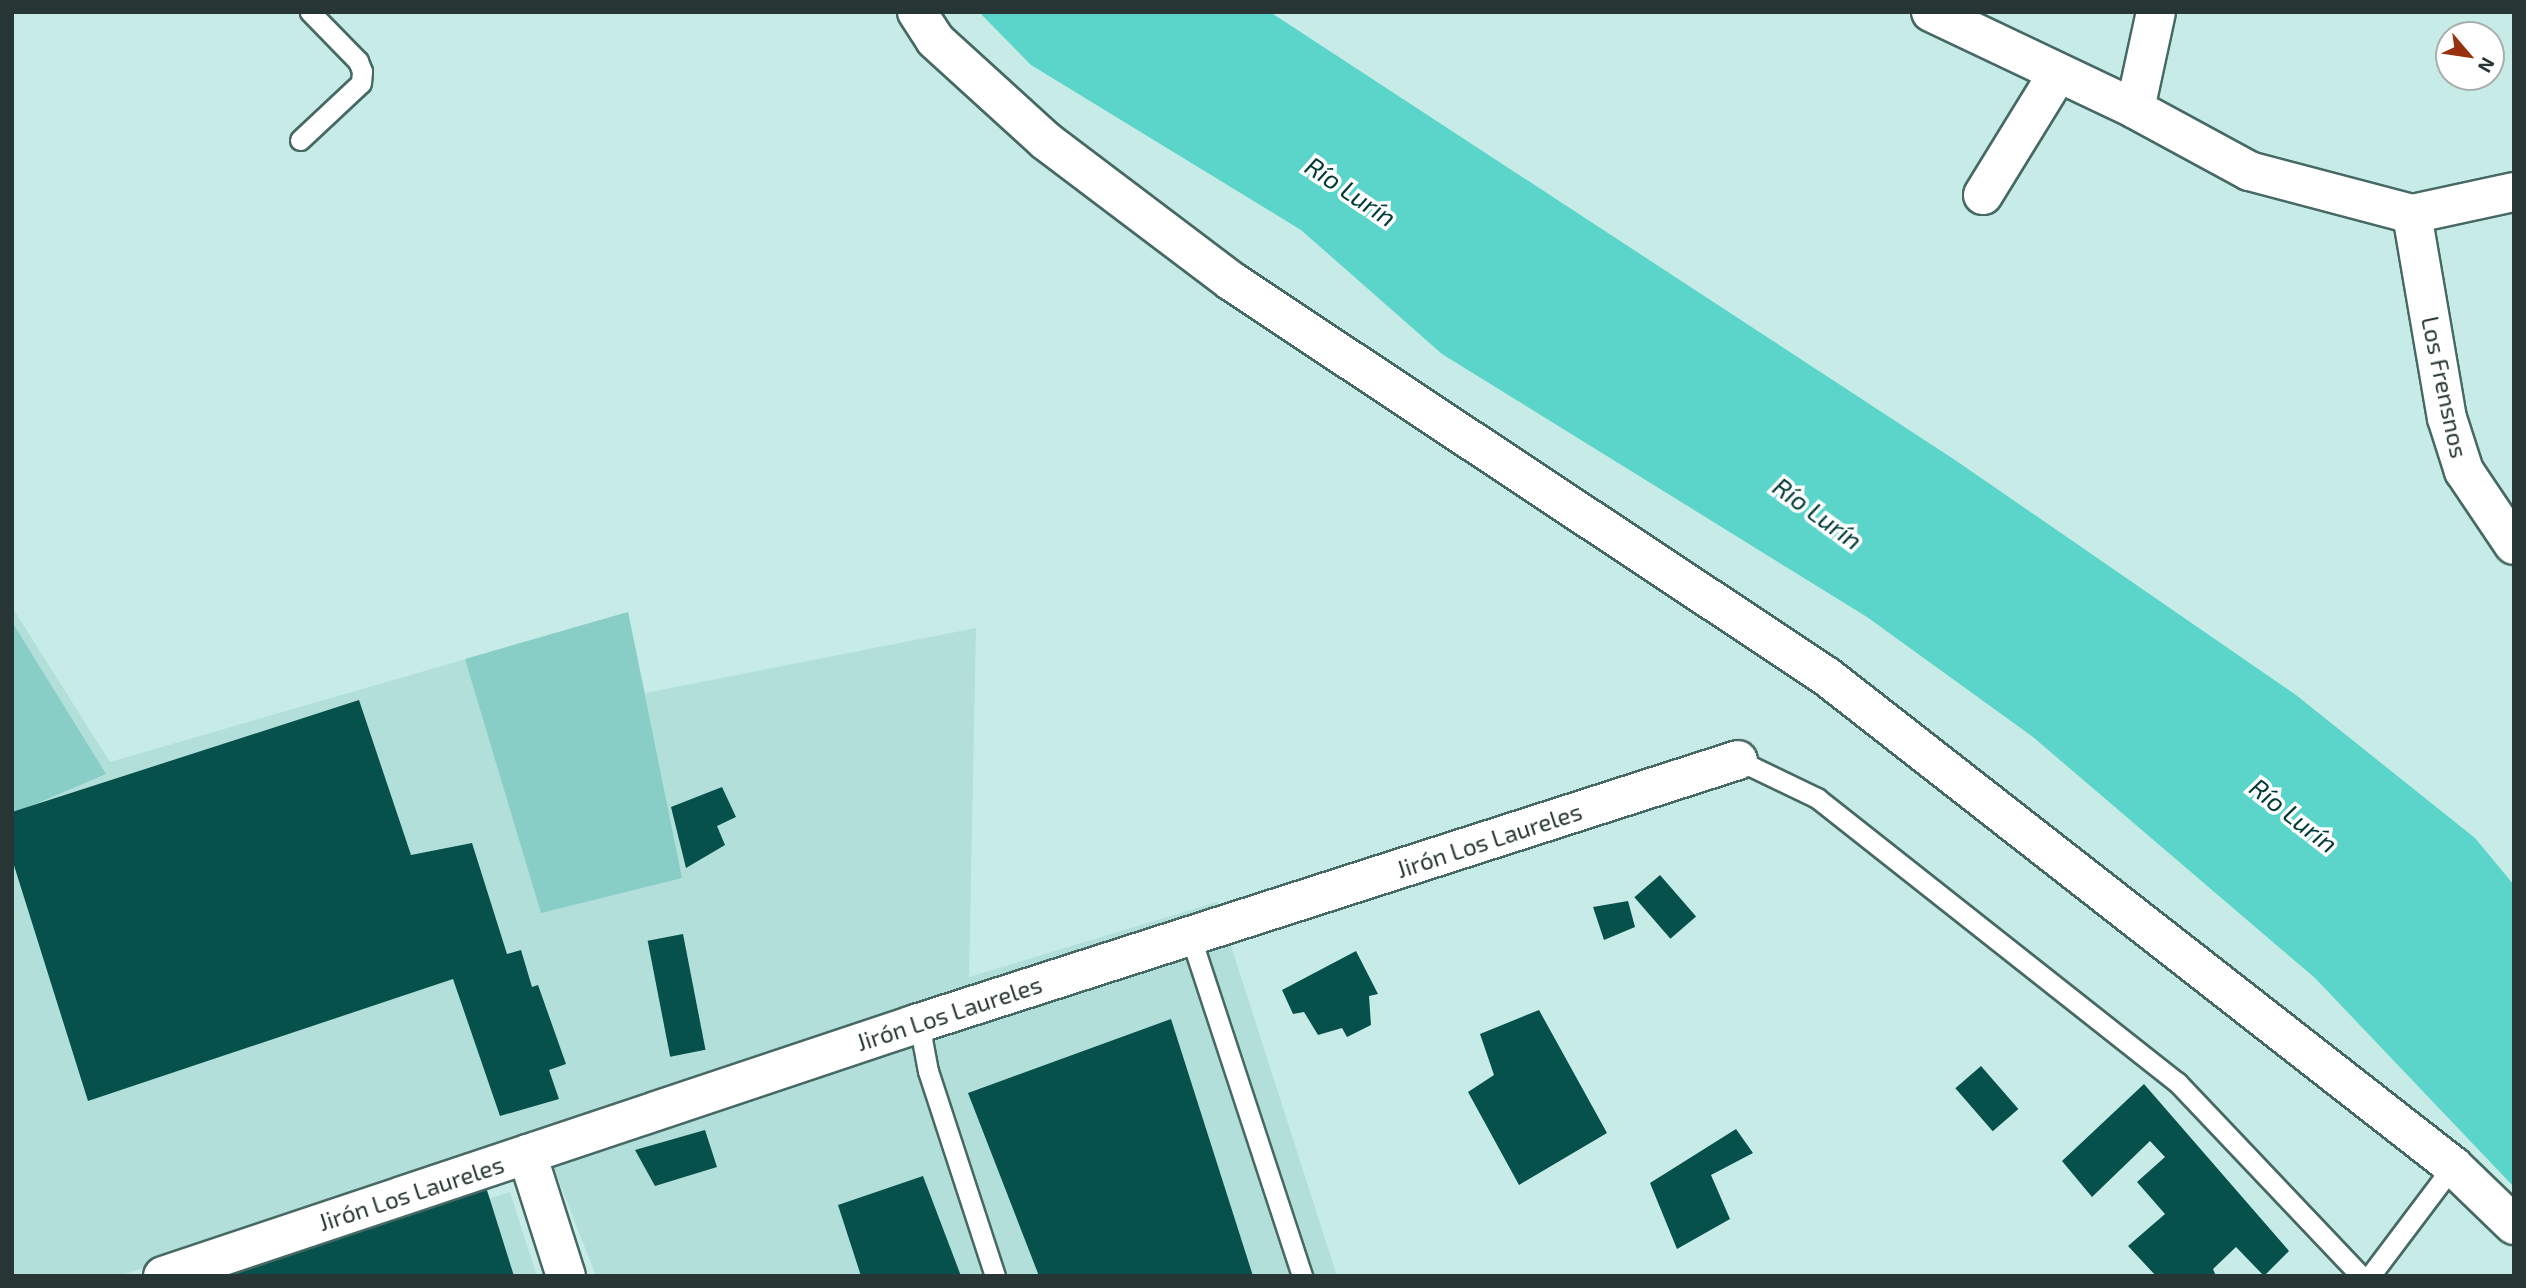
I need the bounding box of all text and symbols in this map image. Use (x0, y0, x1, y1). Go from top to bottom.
north arrow (2435, 21, 2505, 91)
text: N (2474, 54, 2500, 77)
water label: Río Lurín (1300, 149, 1402, 233)
street label: Los Frensnos (2416, 314, 2474, 460)
water label: Río Lurín (1767, 470, 1869, 556)
water label: Río Lurín (2244, 771, 2344, 859)
street label: Jirón Los Laureles (1393, 796, 1585, 884)
street label: Jirón Los Laureles (853, 969, 1045, 1057)
street label: Jirón Los Laureles (315, 1149, 507, 1237)

